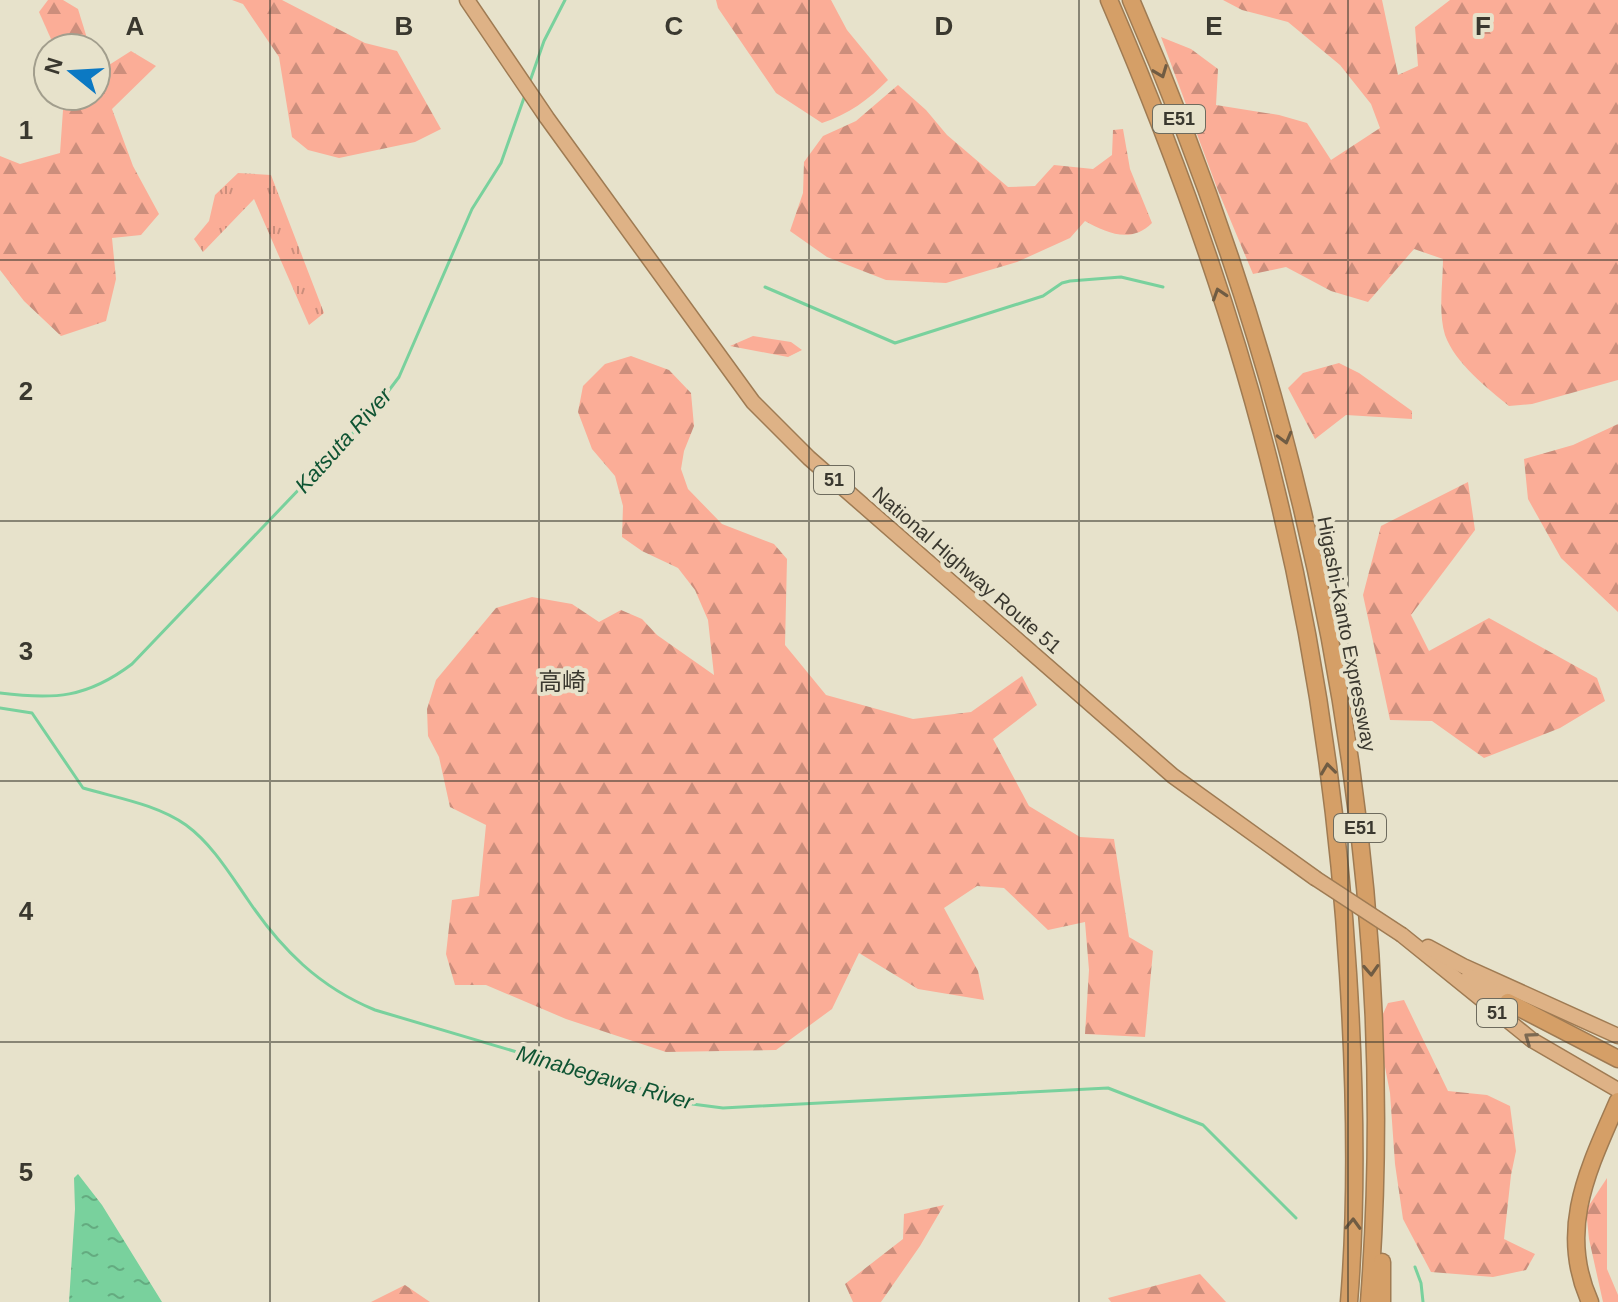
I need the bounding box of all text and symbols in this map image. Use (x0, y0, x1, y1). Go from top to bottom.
text: A (126, 11, 145, 41)
text: B (395, 11, 413, 41)
text: C (665, 11, 684, 41)
text: D (935, 11, 953, 41)
text: E (1205, 11, 1223, 41)
text: F (1475, 11, 1491, 41)
north arrow (32, 32, 112, 112)
text: N (39, 55, 68, 77)
one-way arrow (1151, 64, 1168, 78)
road number: E51 (1153, 105, 1205, 133)
text: 1 (19, 115, 33, 145)
one-way arrow (1213, 287, 1229, 301)
text: 2 (19, 376, 33, 406)
water label: Katsuta River (290, 382, 398, 498)
one-way arrow (1275, 431, 1292, 445)
road number: 51 (814, 466, 854, 494)
street label: National Highway Route 51 (868, 482, 1066, 658)
street label: Higashi-Kanto Expressway (1313, 515, 1381, 753)
text: 3 (19, 636, 33, 666)
district label: 高崎 (538, 668, 586, 695)
one-way arrow (1320, 762, 1337, 775)
road number: E51 (1334, 814, 1386, 842)
text: 4 (19, 896, 34, 926)
one-way arrow (1363, 964, 1380, 977)
road number: 51 (1477, 999, 1517, 1027)
one-way arrow (1524, 1034, 1538, 1048)
water label: Minabegawa River (514, 1040, 697, 1115)
text: 5 (19, 1157, 33, 1187)
one-way arrow (1345, 1217, 1362, 1230)

